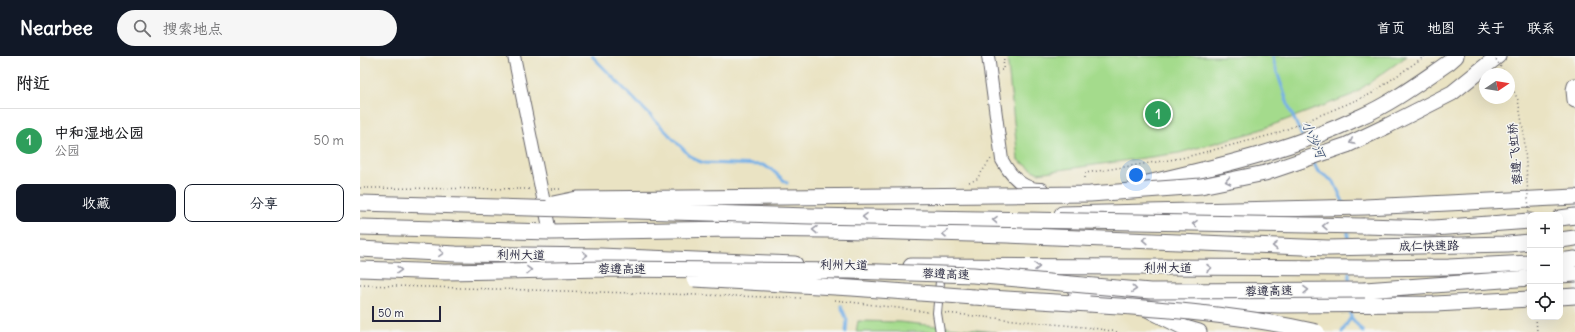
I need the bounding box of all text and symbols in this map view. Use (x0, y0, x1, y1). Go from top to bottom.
search box (117, 10, 397, 46)
text: Nearbee (20, 16, 93, 40)
icon: search (131, 17, 153, 39)
text: 搜索地点 (163, 19, 223, 38)
text: 首页 (1377, 19, 1405, 37)
text: 地图 (1427, 19, 1455, 37)
text: 关于 (1477, 19, 1505, 37)
text: 联系 (1527, 19, 1555, 37)
north arrow (1479, 68, 1515, 104)
text: 附近 (16, 72, 50, 94)
pin: 1 (1145, 99, 1171, 129)
water label: 小沙河 (1298, 118, 1330, 162)
street label: 蓉遵·飞虹桥 (1504, 121, 1525, 186)
text: 中和湿地公园 (54, 123, 144, 142)
text: 1 (26, 132, 32, 149)
text: 50 m (313, 132, 344, 149)
one-way arrow (1348, 138, 1355, 146)
text: 公园 (54, 142, 80, 159)
your location (1126, 165, 1146, 185)
one-way arrow (1225, 176, 1231, 184)
button: 收藏 (16, 184, 176, 222)
button: 分享 (184, 184, 344, 222)
map controls (1527, 212, 1563, 320)
button: + (1527, 212, 1563, 248)
one-way arrow (862, 213, 868, 221)
one-way arrow (992, 216, 998, 224)
one-way arrow (1192, 220, 1198, 228)
one-way arrow (1322, 222, 1328, 230)
one-way arrow (812, 226, 818, 234)
one-way arrow (942, 229, 948, 238)
one-way arrow (1142, 236, 1148, 245)
street label: 成仁快速路 (1399, 237, 1459, 254)
one-way arrow (1272, 241, 1278, 250)
street label: 利州大道 (497, 247, 545, 262)
button: − (1527, 248, 1563, 284)
one-way arrow (438, 249, 444, 257)
one-way arrow (582, 251, 588, 260)
street label: 利州大道 (820, 257, 868, 272)
street label: 利州大道 (1144, 260, 1192, 275)
street label: 蓉遵高速 (598, 261, 646, 276)
one-way arrow (1034, 263, 1040, 271)
one-way arrow (1206, 264, 1212, 272)
street label: 蓉遵高速 (922, 265, 970, 282)
one-way arrow (396, 266, 402, 274)
one-way arrow (526, 266, 532, 274)
street label: 蓉遵高速 (1245, 283, 1293, 298)
button: locate (1527, 284, 1563, 320)
one-way arrow (1131, 285, 1137, 294)
one-way arrow (1303, 286, 1309, 294)
scale bar (372, 304, 441, 323)
text: 50 m (378, 306, 404, 320)

